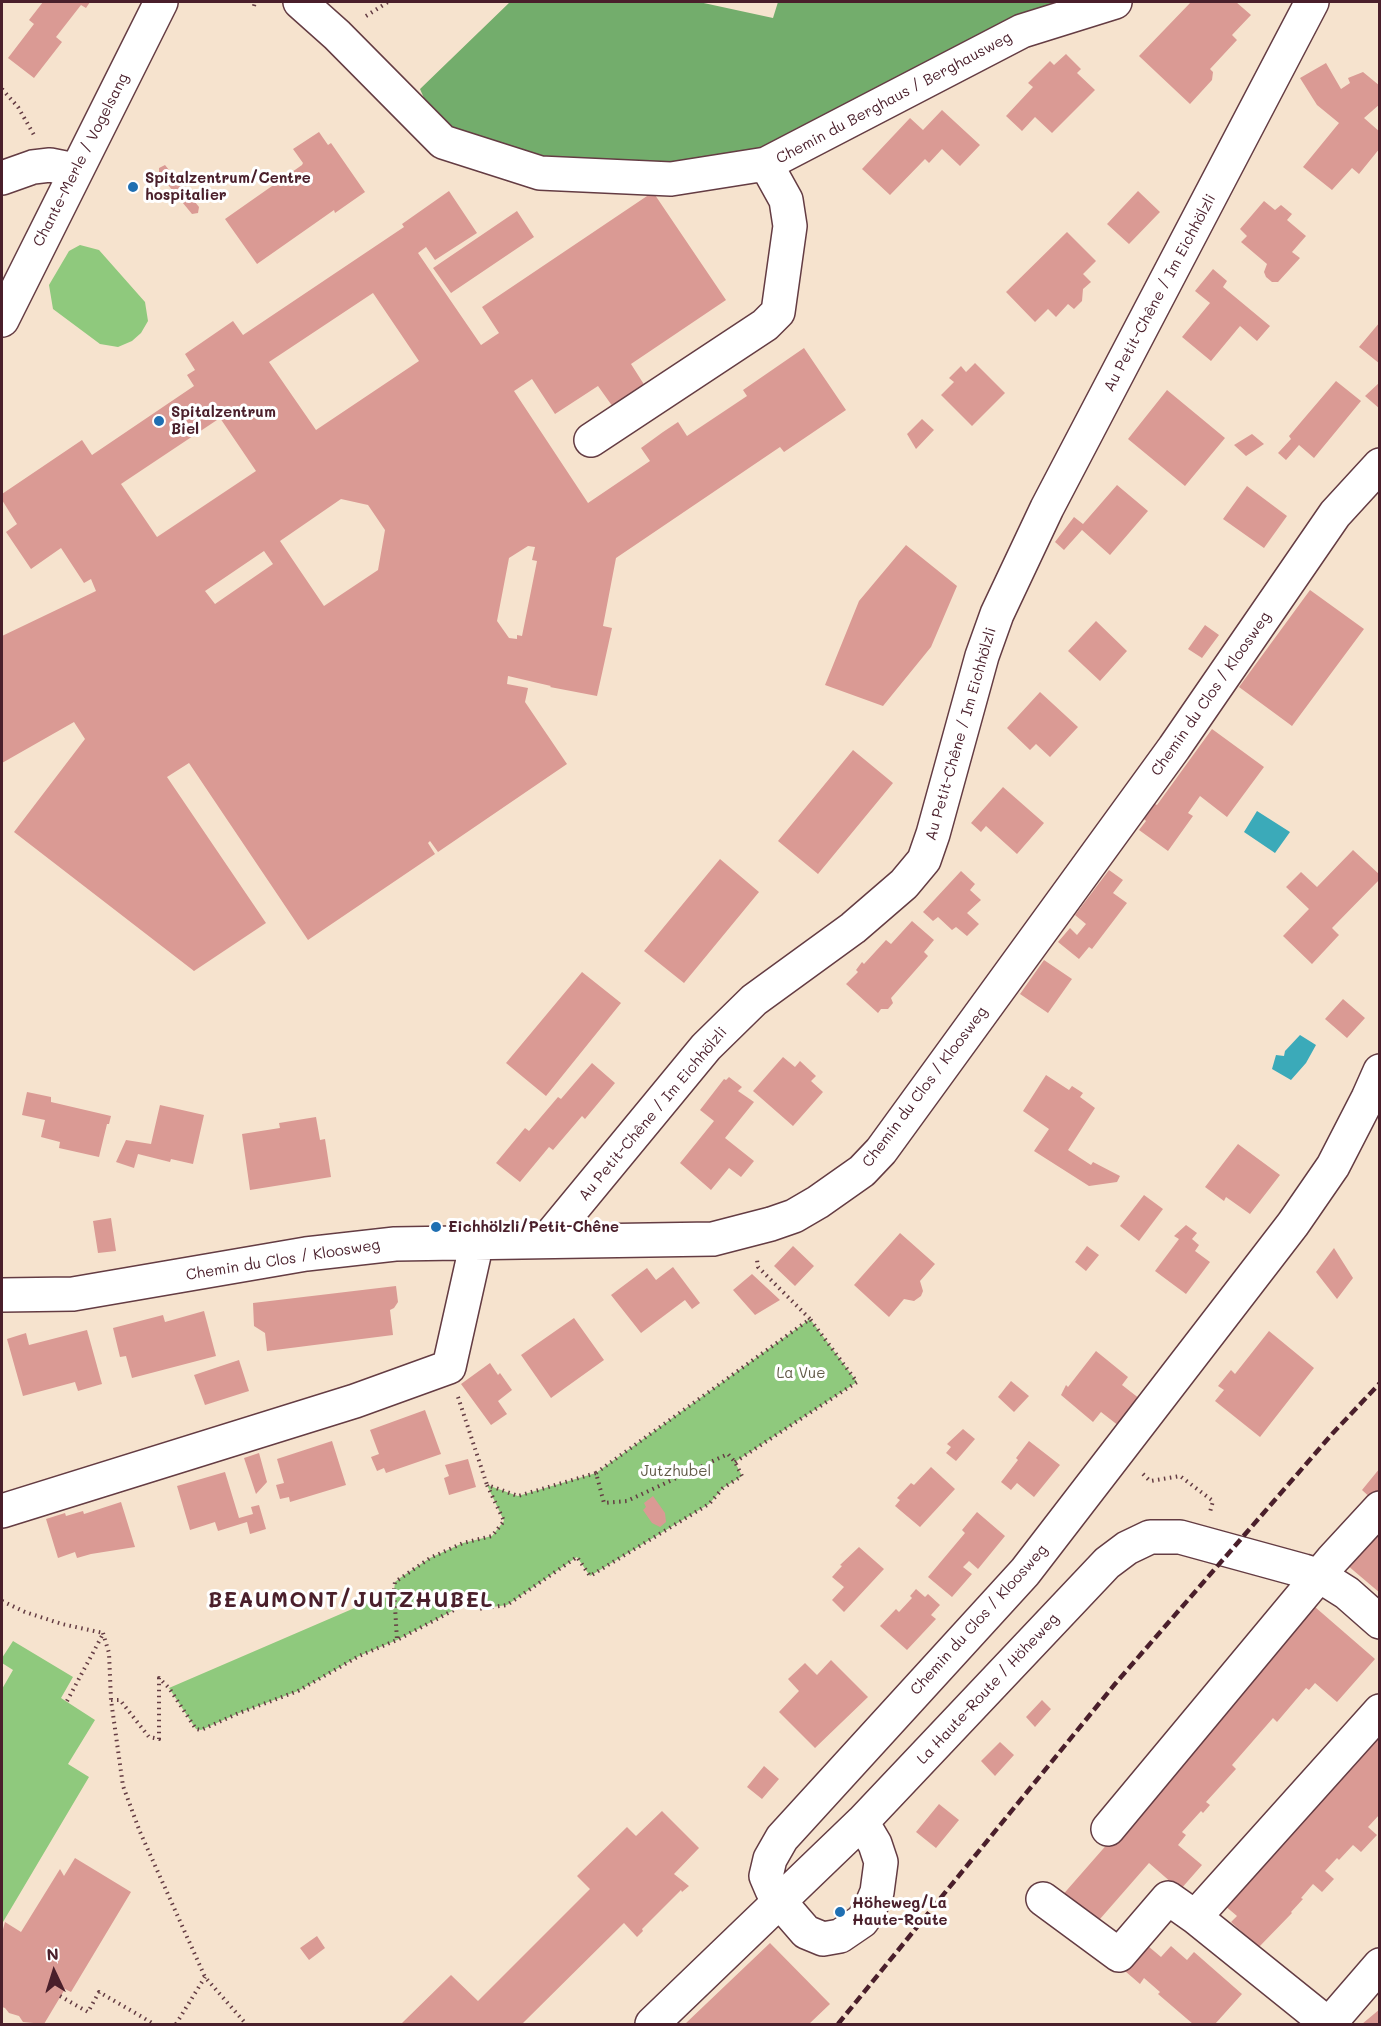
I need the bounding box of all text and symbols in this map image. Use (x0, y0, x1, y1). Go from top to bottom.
street label: Chemin du Berghaus / Berghausweg (773, 28, 1015, 168)
street label: Chante-Merle / Vogelsang (29, 70, 133, 250)
place label: Spitalzentrum/Centre hospitalier (145, 169, 311, 204)
marker: Spitalzentrum/Centre hospitalier (126, 180, 140, 194)
street label: Au Petit-Chêne / Im Eichhölzli (1100, 191, 1220, 395)
place label: Spitalzentrum Biel (171, 403, 276, 438)
marker: Spitalzentrum Biel (152, 414, 166, 428)
street label: Chemin du Clos / Kloosweg (1147, 608, 1275, 780)
street label: Au Petit-Chêne / Im Eichhölzli (922, 625, 1000, 843)
street label: Chemin du Clos / Kloosweg (859, 1003, 991, 1171)
street label: Au Petit-Chêne / Im Eichhölzli (575, 1024, 731, 1204)
place label: Eichhölzli/Petit-Chêne (448, 1218, 619, 1236)
marker: Eichhölzli/Petit-Chêne (429, 1220, 443, 1234)
street label: Chemin du Clos / Kloosweg (185, 1236, 381, 1284)
park label: La Vue (776, 1364, 826, 1382)
park label: Jutzhubel (641, 1462, 711, 1480)
street label: Chemin du Clos / Kloosweg (907, 1541, 1051, 1699)
district label: BEAUMONT/JUTZHUBEL (208, 1588, 494, 1614)
street label: La Haute-Route / Höheweg (913, 1610, 1063, 1768)
place label: Höheweg/La Haute-Route (852, 1894, 947, 1929)
marker: Höheweg/La Haute-Route (833, 1905, 847, 1919)
north arrow (24, 1942, 84, 2002)
text: N (46, 1943, 60, 1964)

